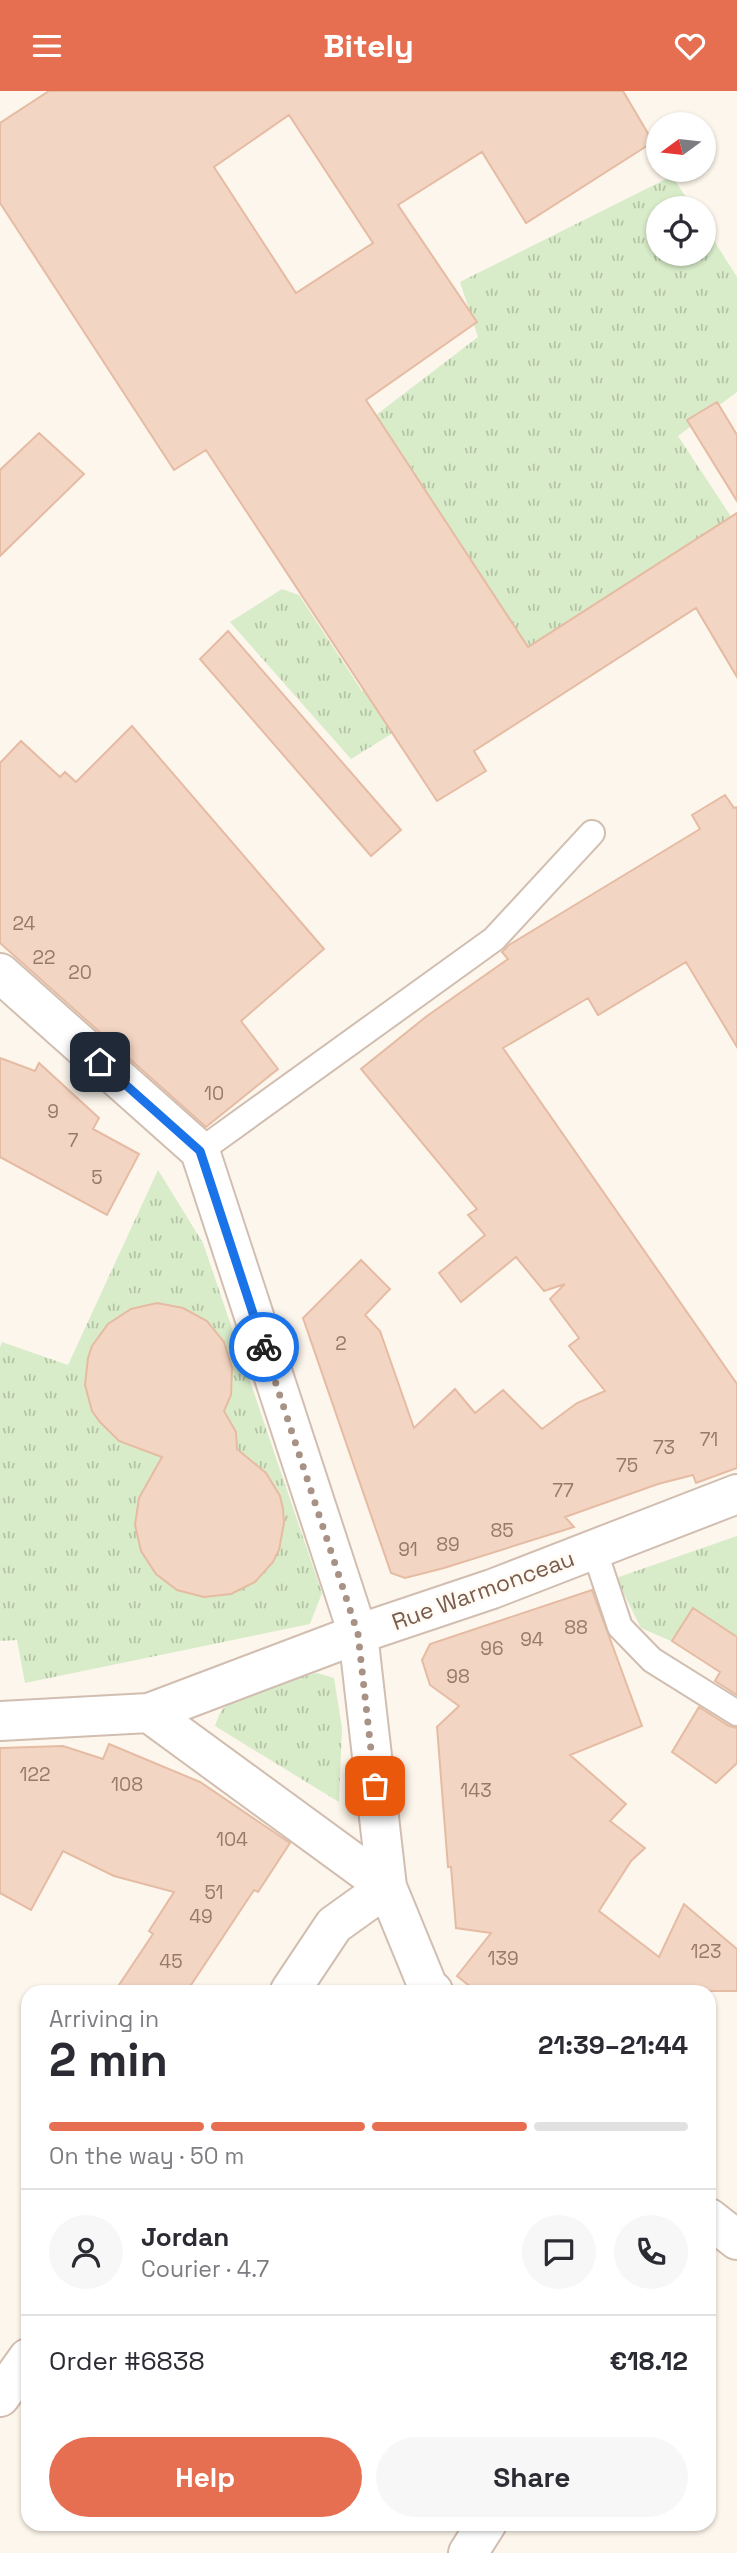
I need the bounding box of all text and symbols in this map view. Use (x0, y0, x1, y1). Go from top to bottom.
text: Bitely (323, 26, 414, 66)
icon: menu (28, 27, 66, 65)
icon: heart (671, 27, 709, 65)
north arrow (646, 112, 716, 182)
map controls (646, 112, 716, 266)
button: locate (646, 196, 716, 266)
house number: 24 (13, 911, 36, 936)
house number: 22 (33, 945, 55, 970)
house number: 20 (68, 960, 92, 985)
pin (70, 1032, 130, 1092)
icon: home (81, 1043, 119, 1081)
house number: 10 (204, 1081, 224, 1106)
house number: 9 (47, 1099, 59, 1124)
house number: 7 (68, 1128, 79, 1153)
house number: 5 (91, 1165, 103, 1190)
courier (229, 1312, 299, 1382)
icon: bike (245, 1328, 283, 1366)
house number: 2 (335, 1331, 347, 1356)
house number: 71 (700, 1427, 718, 1452)
house number: 73 (653, 1435, 675, 1460)
house number: 75 (616, 1453, 638, 1478)
house number: 77 (552, 1478, 574, 1503)
house number: 85 (490, 1518, 514, 1543)
house number: 89 (436, 1532, 460, 1557)
house number: 91 (398, 1537, 418, 1562)
street label: Rue Warmonceau (388, 1543, 578, 1637)
house number: 88 (564, 1615, 588, 1640)
house number: 94 (520, 1627, 544, 1652)
house number: 96 (480, 1636, 504, 1661)
house number: 98 (446, 1664, 470, 1689)
pin (345, 1756, 405, 1816)
house number: 122 (20, 1762, 50, 1787)
icon: bag (356, 1767, 394, 1805)
house number: 108 (111, 1772, 143, 1797)
house number: 143 (460, 1778, 492, 1803)
house number: 104 (216, 1827, 248, 1852)
house number: 51 (204, 1880, 224, 1905)
house number: 49 (189, 1904, 213, 1929)
house number: 123 (691, 1939, 721, 1964)
house number: 139 (487, 1946, 519, 1971)
house number: 45 (159, 1949, 183, 1974)
text: Arriving in (49, 2004, 159, 2034)
text: 21:39–21:44 (538, 2028, 688, 2062)
text: 2 min (49, 2031, 168, 2089)
text: On the way · 50 m (49, 2141, 244, 2171)
button: person (49, 2215, 123, 2289)
button: chat (522, 2215, 596, 2289)
button: phone (614, 2215, 688, 2289)
text: Jordan (141, 2220, 229, 2254)
text: Courier · 4.7 (141, 2254, 269, 2284)
text: Order #6838 (49, 2344, 205, 2378)
text: €18.12 (609, 2344, 688, 2378)
button: Help (49, 2437, 362, 2517)
button: Share (376, 2437, 688, 2517)

